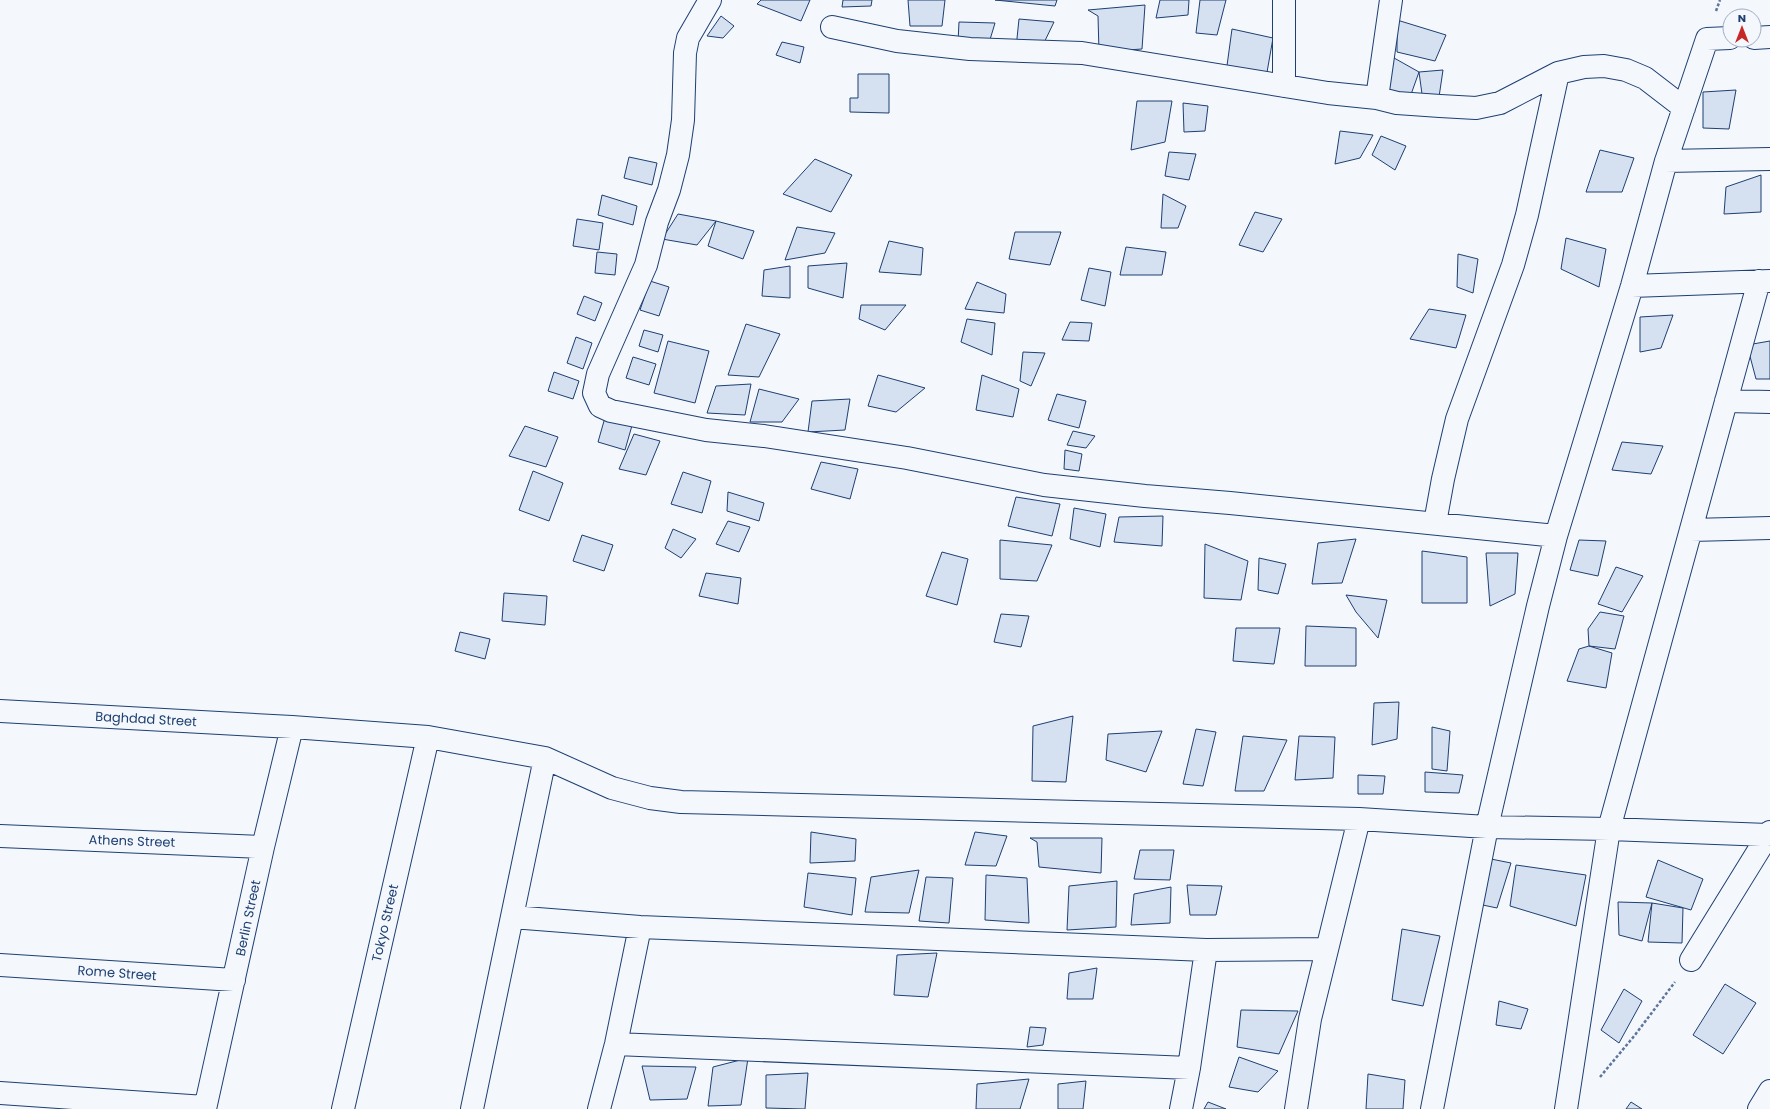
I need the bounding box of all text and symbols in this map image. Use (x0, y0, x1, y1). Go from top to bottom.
north arrow (1722, 8, 1762, 48)
text: N (1738, 10, 1746, 26)
street label: Baghdad Street (95, 707, 198, 731)
street label: Athens Street (88, 830, 176, 852)
street label: Berlin Street (231, 878, 265, 958)
street label: Tokyo Street (367, 882, 403, 964)
street label: Rome Street (77, 961, 157, 985)

